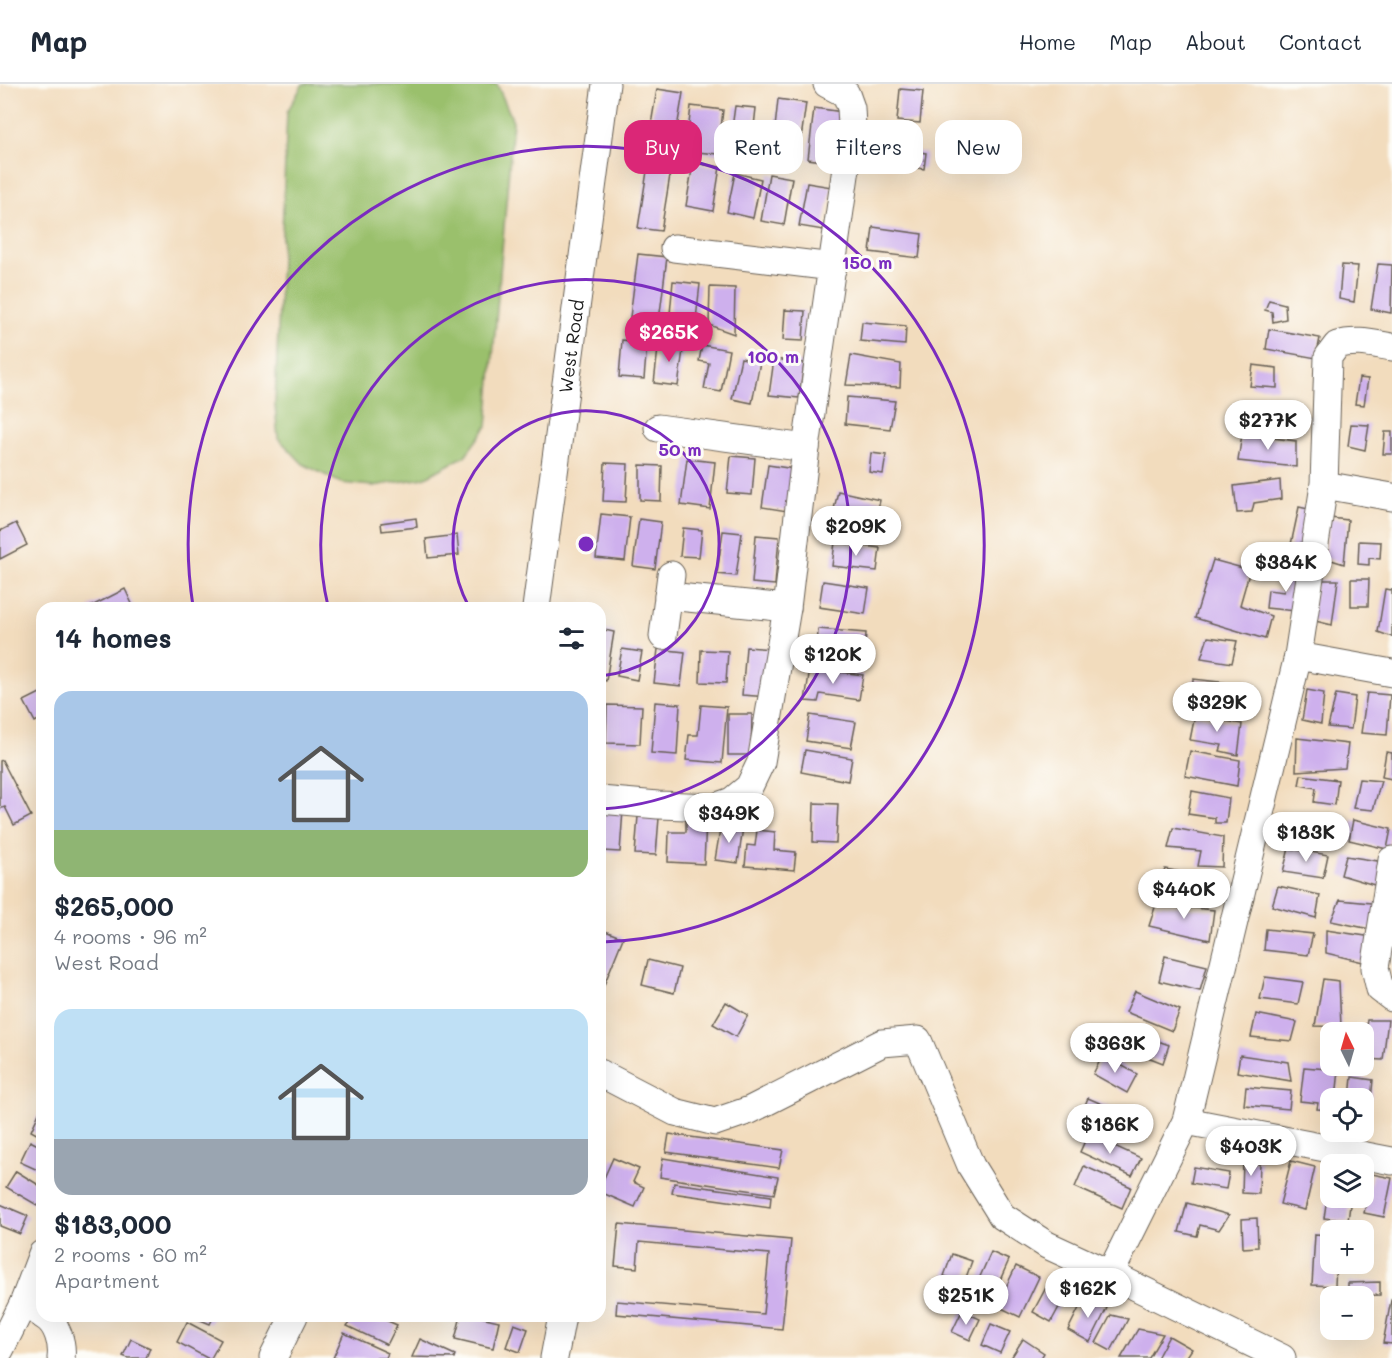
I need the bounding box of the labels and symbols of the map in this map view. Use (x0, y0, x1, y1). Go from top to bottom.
text: 150 m (842, 250, 892, 274)
street label: West Road (553, 298, 589, 395)
pin: $265K (627, 312, 711, 363)
text: 100 m (747, 344, 799, 368)
pin: $277K (1226, 400, 1310, 451)
text: 50 m (659, 437, 701, 461)
pin: $209K (814, 506, 898, 557)
centre of rings (576, 534, 596, 554)
pin: $384K (1244, 542, 1328, 593)
pin: $120K (791, 634, 875, 685)
pin: $329K (1175, 682, 1259, 733)
pin: $349K (687, 793, 771, 844)
pin: $183K (1264, 812, 1348, 863)
pin: $440K (1142, 869, 1226, 920)
north arrow (1320, 1022, 1374, 1076)
pin: $363K (1073, 1023, 1157, 1074)
pin: $186K (1068, 1104, 1152, 1155)
pin: $403K (1209, 1126, 1293, 1177)
pin: $162K (1046, 1268, 1130, 1319)
pin: $251K (924, 1275, 1008, 1326)

